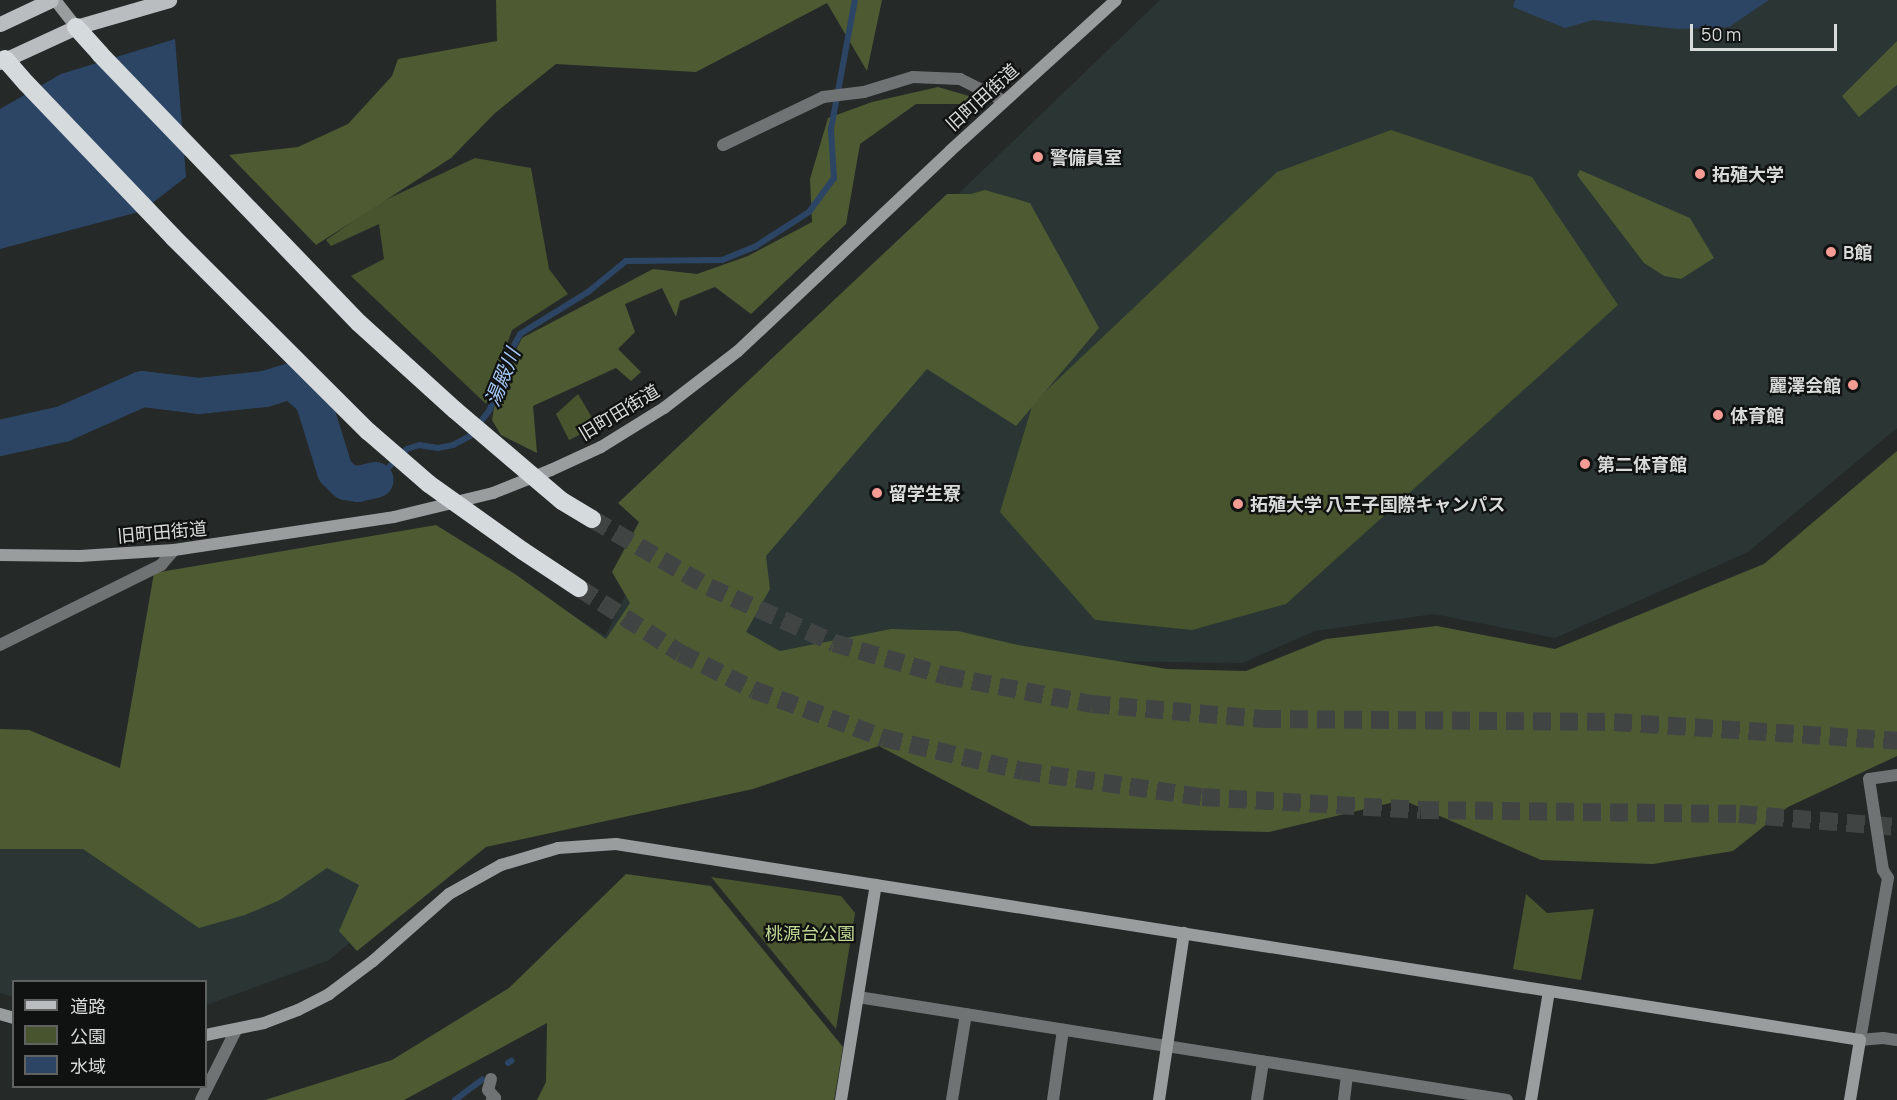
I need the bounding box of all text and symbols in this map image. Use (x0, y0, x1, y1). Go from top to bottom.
scale bar (1693, 12, 1840, 50)
text: 50 m (1701, 22, 1741, 46)
street label: 旧町田街道 (941, 59, 1023, 135)
place label: 警備員室 (1050, 146, 1122, 168)
marker: 警備員室 (1031, 150, 1045, 164)
place label: 拓殖大学 (1712, 163, 1784, 185)
marker: 拓殖大学 (1693, 167, 1707, 181)
place label: B館 (1843, 241, 1872, 263)
marker: B館 (1824, 245, 1838, 259)
water label: 湯殿川 (480, 345, 524, 409)
place label: 麗澤会館 (1769, 374, 1841, 396)
marker: 麗澤会館 (1846, 378, 1860, 392)
street label: 旧町田街道 (575, 380, 663, 444)
place label: 体育館 (1730, 404, 1784, 426)
marker: 体育館 (1711, 408, 1725, 422)
place label: 第二体育館 (1597, 453, 1687, 475)
marker: 第二体育館 (1578, 457, 1592, 471)
place label: 留学生寮 (889, 482, 961, 504)
marker: 留学生寮 (870, 486, 884, 500)
place label: 拓殖大学 八王子国際キャンパス (1250, 493, 1506, 515)
marker: 拓殖大学 八王子国際キャンパス (1231, 497, 1245, 511)
street label: 旧町田街道 (116, 517, 208, 547)
park label: 桃源台公園 (765, 922, 855, 944)
legend (12, 980, 207, 1088)
text: 道路 (70, 994, 106, 1018)
text: 公園 (70, 1024, 106, 1048)
text: 水域 (70, 1054, 106, 1078)

